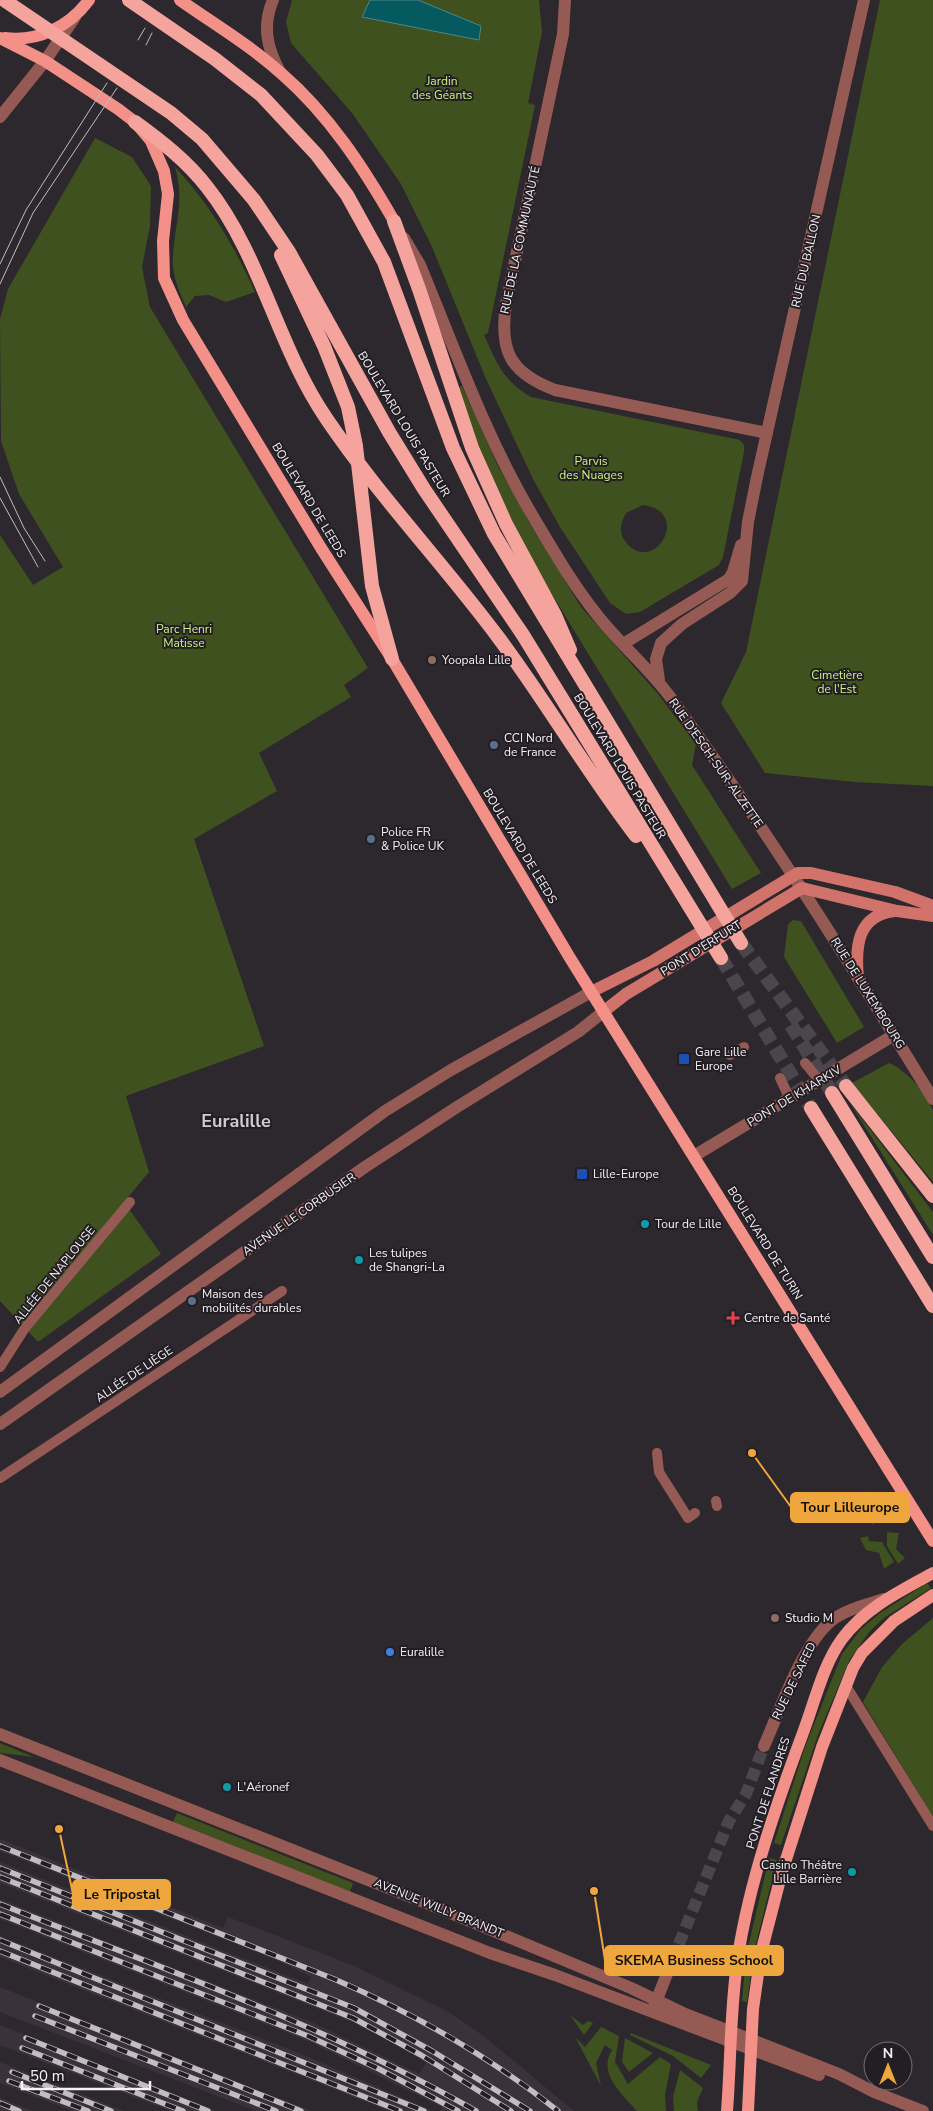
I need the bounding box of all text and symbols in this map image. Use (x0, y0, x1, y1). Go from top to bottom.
park label: Jardin des Géants (412, 73, 472, 103)
street label: RUE DE LA COMMUNAUTÉ (497, 165, 543, 315)
street label: RUE DU BALLON (788, 213, 824, 309)
street label: BOULEVARD LOUIS PASTEUR (354, 348, 454, 500)
street label: BOULEVARD DE LEEDS (268, 439, 350, 561)
park label: Parvis des Nuages (559, 453, 623, 483)
park label: Parc Henri Matisse (156, 621, 212, 651)
place label: Yoopala Lille (441, 652, 511, 668)
marker: Yoopala Lille (426, 654, 438, 666)
park label: Cimetière de l'Est (811, 667, 863, 697)
street label: BOULEVARD LOUIS PASTEUR (570, 690, 670, 842)
street label: RUE D'ESCH-SUR-ALZETTE (665, 695, 767, 831)
place label: CCI Nord de France (504, 730, 556, 760)
marker: CCI Nord de France (488, 739, 500, 751)
street label: BOULEVARD DE LEEDS (479, 785, 561, 907)
place label: Police FR & Police UK (381, 824, 444, 854)
marker: Police FR & Police UK (365, 833, 377, 845)
street label: PONT D'ERFURT (657, 916, 745, 979)
street label: RUE DE LUXEMBOURG (827, 934, 909, 1052)
place label: Gare Lille Europe (695, 1044, 747, 1074)
marker: Gare Lille Europe (677, 1052, 691, 1066)
street label: PONT DE KHARKIV (744, 1061, 845, 1130)
district label: Euralille (201, 1109, 271, 1133)
place label: Lille-Europe (593, 1166, 659, 1182)
marker: Lille-Europe (575, 1167, 589, 1181)
street label: AVENUE LE CORBUSIER (239, 1169, 359, 1259)
street label: BOULEVARD DE TURIN (724, 1183, 806, 1303)
place label: Tour de Lille (655, 1216, 721, 1232)
marker: Tour de Lille (639, 1218, 651, 1230)
street label: ALLÉE DE NAPLOUSE (10, 1223, 98, 1327)
place label: Les tulipes de Shangri-La (369, 1245, 445, 1275)
marker: Les tulipes de Shangri-La (353, 1254, 365, 1266)
place label: Maison des mobilités durables (202, 1286, 302, 1316)
marker: Maison des mobilités durables (186, 1295, 198, 1307)
place label: Centre de Santé (744, 1310, 830, 1326)
marker: Centre de Santé (726, 1311, 740, 1325)
street label: ALLÉE DE LIÈGE (92, 1342, 176, 1406)
callout: Tour Lilleurope (791, 1493, 909, 1522)
text: Tour Lilleurope (801, 1498, 900, 1517)
place label: Studio M (785, 1610, 833, 1626)
marker: Studio M (769, 1612, 781, 1624)
street label: RUE DE SAFED (768, 1639, 820, 1722)
place label: Euralille (400, 1644, 444, 1660)
marker: Euralille (384, 1646, 396, 1658)
street label: PONT DE FLANDRES (742, 1735, 794, 1851)
place label: L'Aéronef (237, 1779, 290, 1795)
marker: L'Aéronef (221, 1781, 233, 1793)
place label: Casino Théâtre Lille Barrière (761, 1857, 842, 1887)
marker: Casino Théâtre Lille Barrière (846, 1866, 858, 1878)
street label: AVENUE WILLY BRANDT (372, 1875, 507, 1942)
callout: Le Tripostal (73, 1880, 170, 1909)
text: Le Tripostal (84, 1885, 161, 1904)
callout: SKEMA Business School (605, 1946, 783, 1975)
text: SKEMA Business School (615, 1951, 774, 1970)
north arrow (863, 2041, 913, 2091)
text: N (883, 2044, 893, 2063)
scale bar (22, 2058, 150, 2090)
text: 50 m (30, 2066, 65, 2086)

